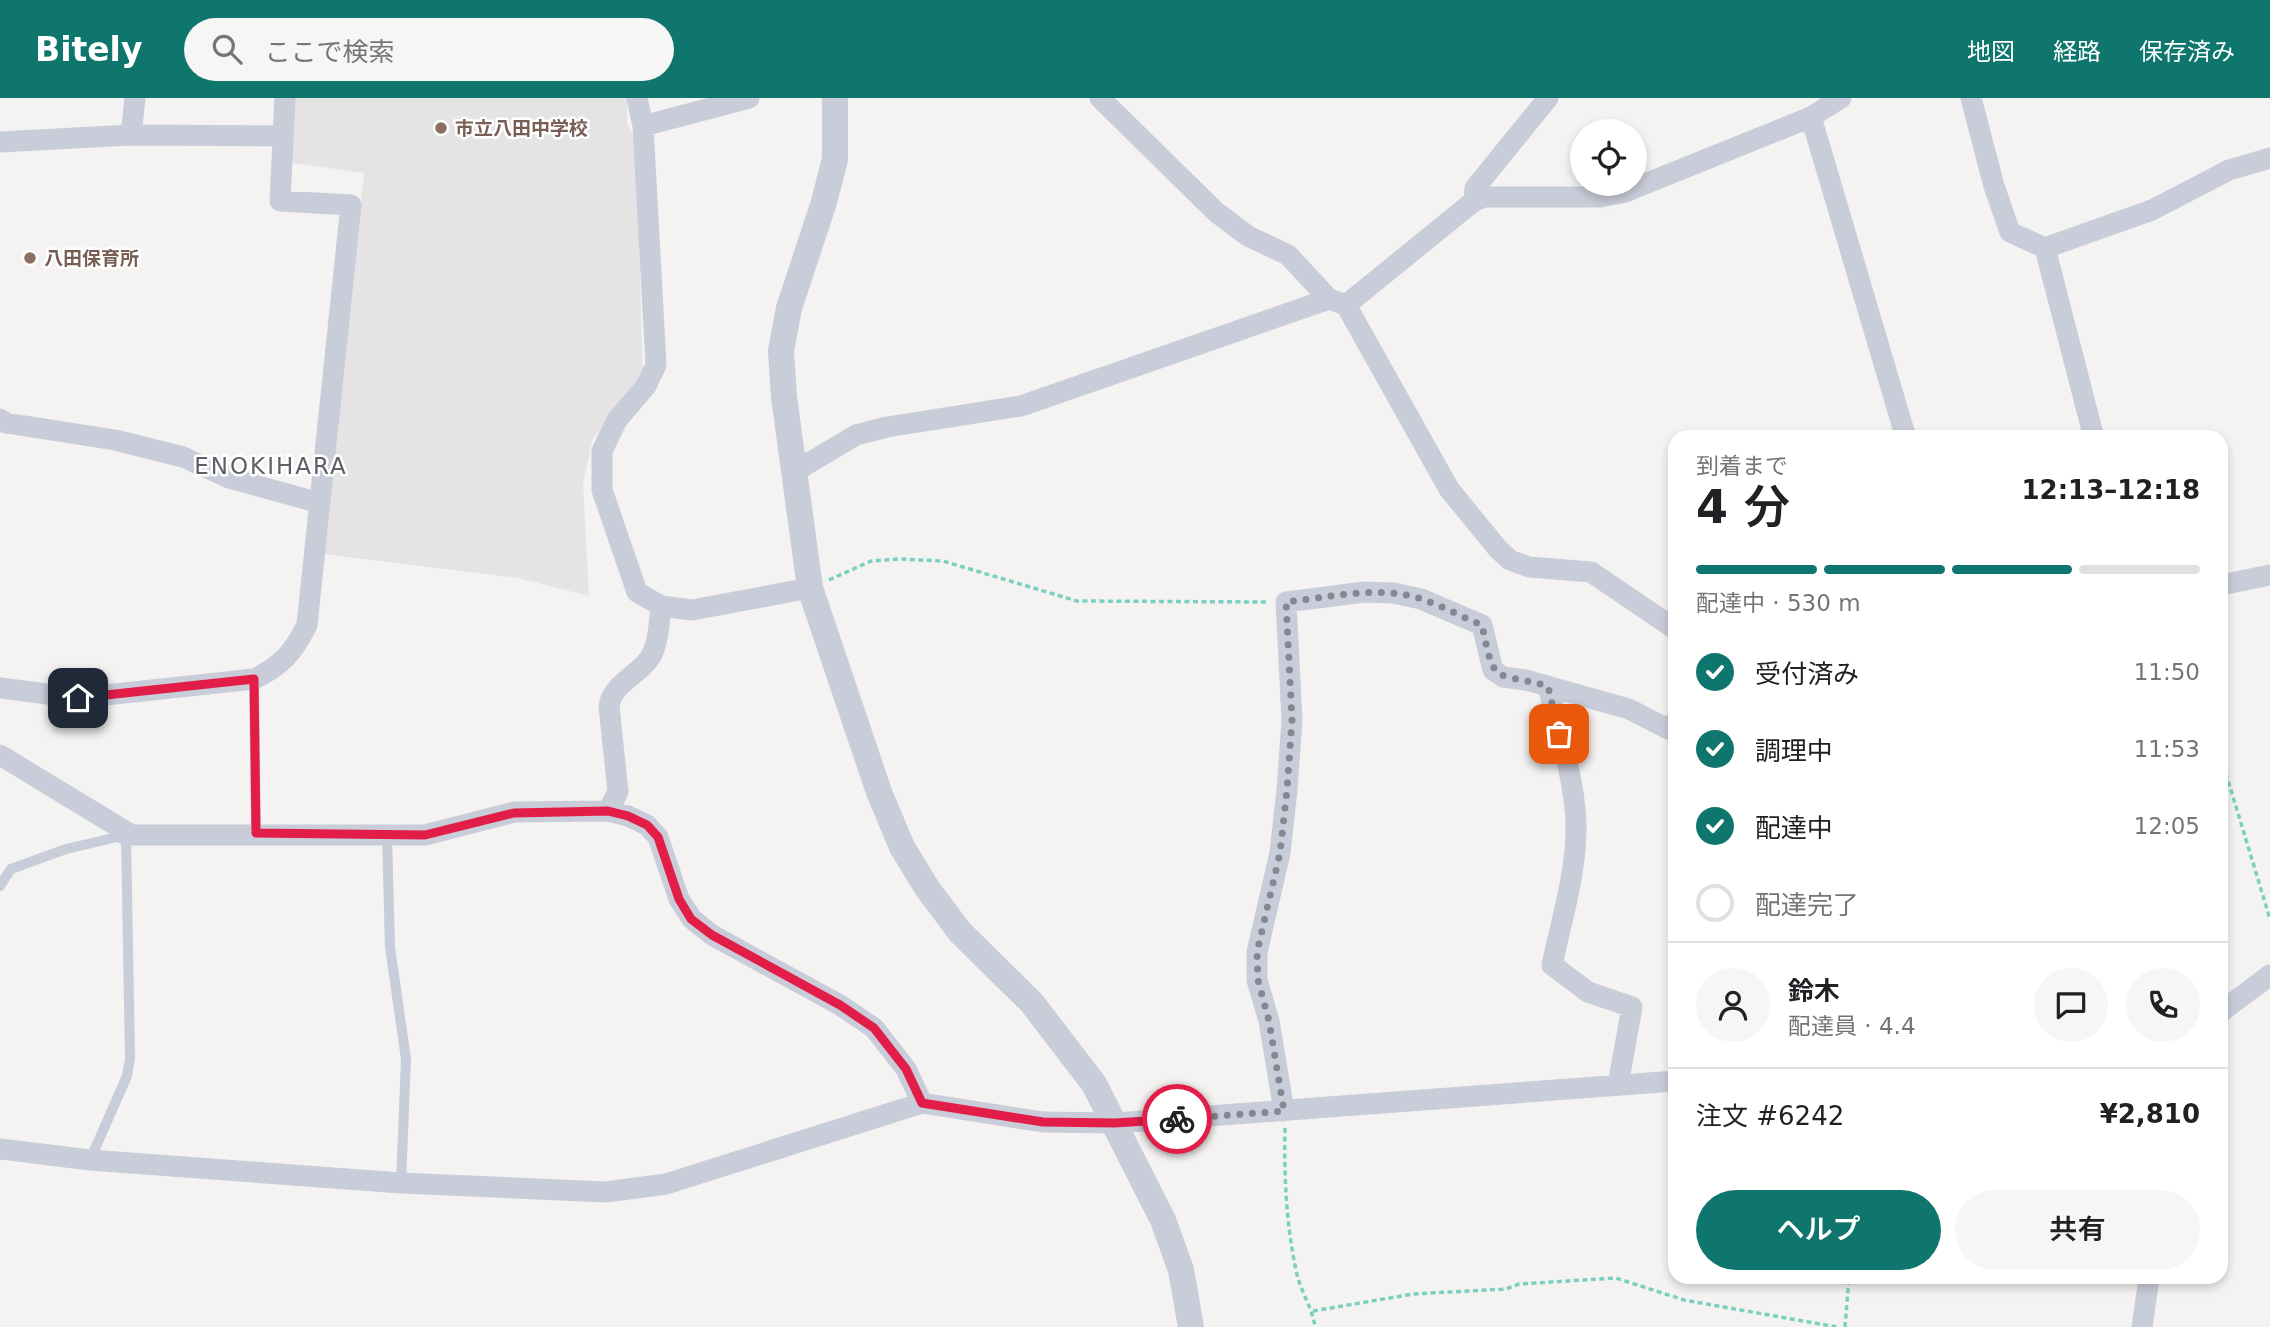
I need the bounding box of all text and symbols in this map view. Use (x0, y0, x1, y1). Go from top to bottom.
search box (184, 18, 674, 81)
text: Bitely (35, 30, 142, 69)
icon: search (208, 30, 246, 68)
text: ここで検索 (264, 37, 394, 67)
text: 地図 (1967, 38, 2015, 66)
text: 経路 (2053, 38, 2101, 66)
text: 保存済み (2139, 38, 2235, 66)
place label: 市立八田中学校 (455, 117, 588, 139)
map controls (1570, 119, 1647, 196)
button: locate (1570, 119, 1647, 196)
marker: 市立八田中学校 (433, 120, 449, 136)
place label: 八田保育所 (44, 247, 139, 269)
marker: 八田保育所 (22, 250, 38, 266)
district label: ENOKIHARA (194, 453, 348, 479)
text: 到着まで (1696, 453, 1788, 479)
text: 12:13–12:18 (2021, 475, 2200, 505)
text: 4 分 (1696, 480, 1790, 534)
text: 配達中 · 530 m (1696, 590, 1861, 616)
icon: check (1696, 653, 1734, 691)
text: 受付済み (1755, 659, 1859, 689)
text: 11:50 (2134, 659, 2200, 685)
pin (48, 668, 108, 728)
icon: home (59, 679, 97, 717)
pin (1529, 704, 1589, 764)
icon: bag (1540, 715, 1578, 753)
icon: check (1696, 730, 1734, 768)
text: 調理中 (1755, 736, 1833, 766)
text: 11:53 (2134, 736, 2200, 762)
icon: check (1696, 807, 1734, 845)
text: 配達中 (1755, 813, 1833, 843)
text: 12:05 (2134, 813, 2200, 839)
text: 配達完了 (1755, 890, 1859, 920)
button: person (1696, 968, 1770, 1042)
button: chat (2034, 968, 2108, 1042)
button: phone (2126, 968, 2200, 1042)
text: 鈴木 (1788, 976, 1840, 1006)
text: 配達員 · 4.4 (1788, 1013, 1916, 1039)
courier (1142, 1084, 1212, 1154)
text: ¥2,810 (2100, 1099, 2200, 1129)
icon: bike (1158, 1100, 1196, 1138)
text: 注文 #6242 (1696, 1101, 1844, 1131)
button: ヘルプ (1696, 1190, 1941, 1270)
button: 共有 (1955, 1190, 2200, 1270)

